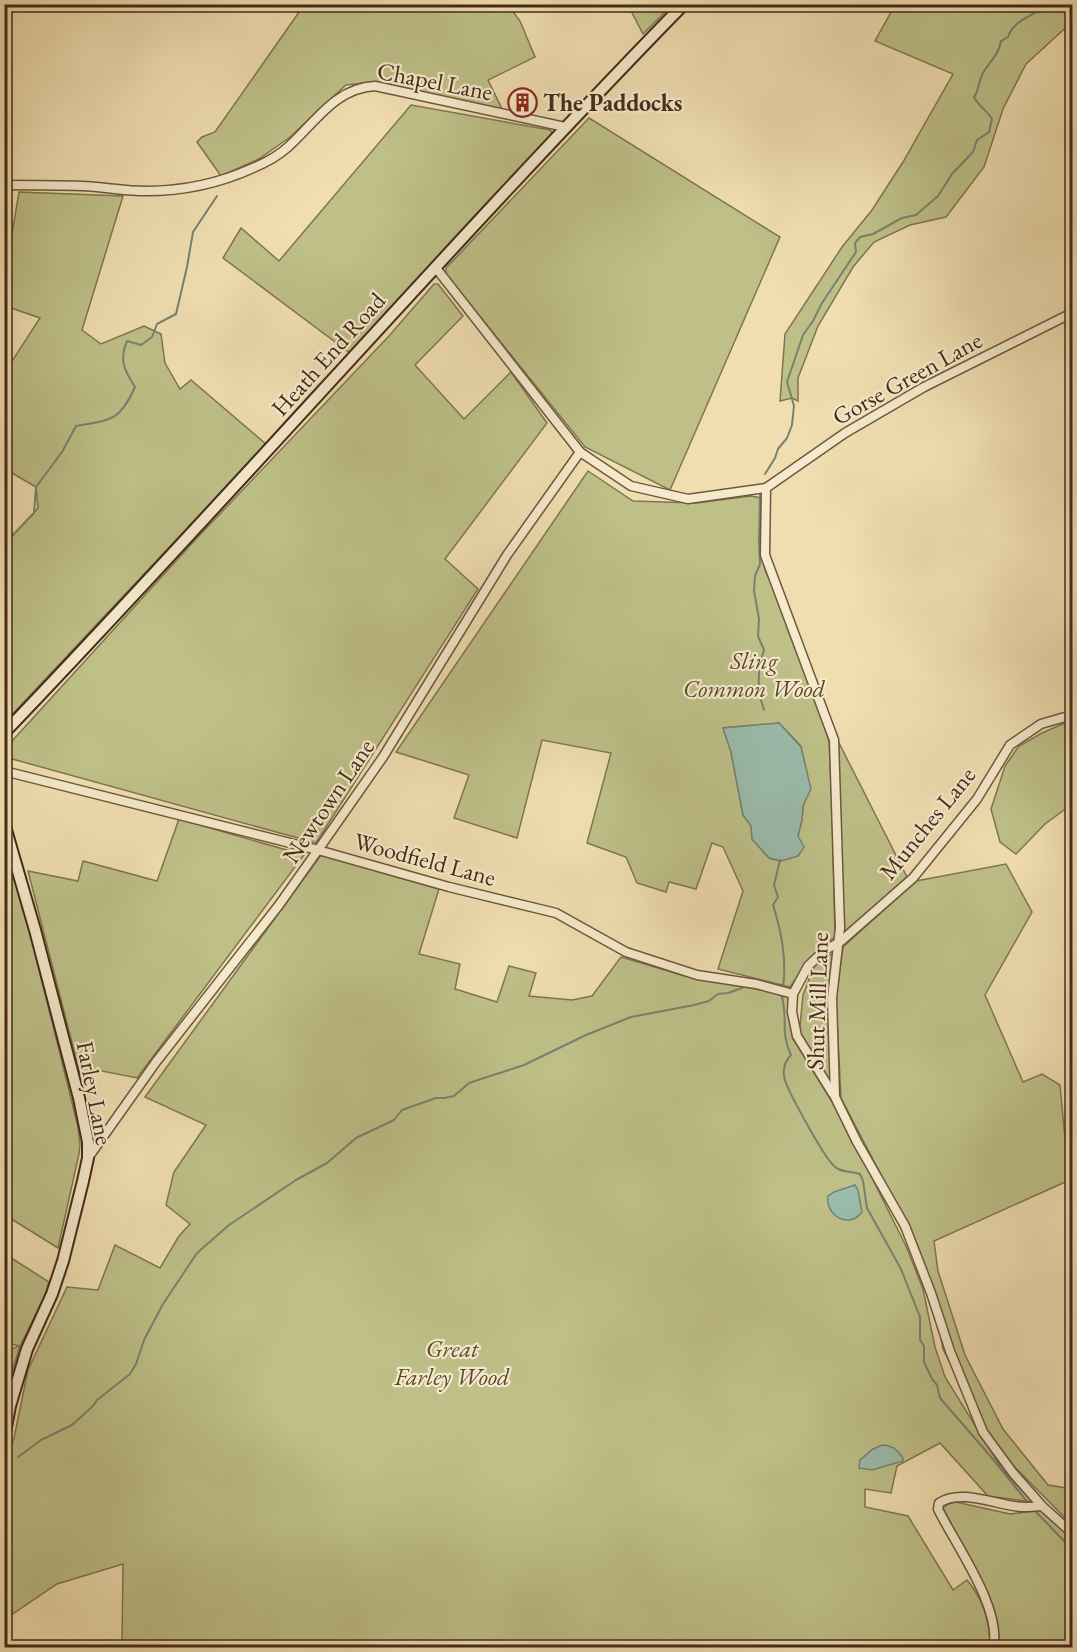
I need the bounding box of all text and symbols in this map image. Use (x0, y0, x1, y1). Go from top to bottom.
street label: Chapel Lane (375, 55, 495, 107)
building icon: The Paddocks (506, 86, 538, 118)
place label: The Paddocks (543, 87, 683, 118)
street label: Heath End Road (264, 285, 392, 423)
street label: Gorse Green Lane (827, 324, 987, 432)
park label: Sling Common Wood (683, 645, 826, 704)
street label: Newtown Lane (275, 733, 381, 869)
street label: Munches Lane (872, 760, 982, 886)
street label: Woodfield Lane (351, 825, 499, 893)
street label: Shut Mill Lane (799, 932, 835, 1070)
street label: Farley Lane (70, 1038, 120, 1148)
park label: Great Farley Wood (394, 1333, 510, 1392)

